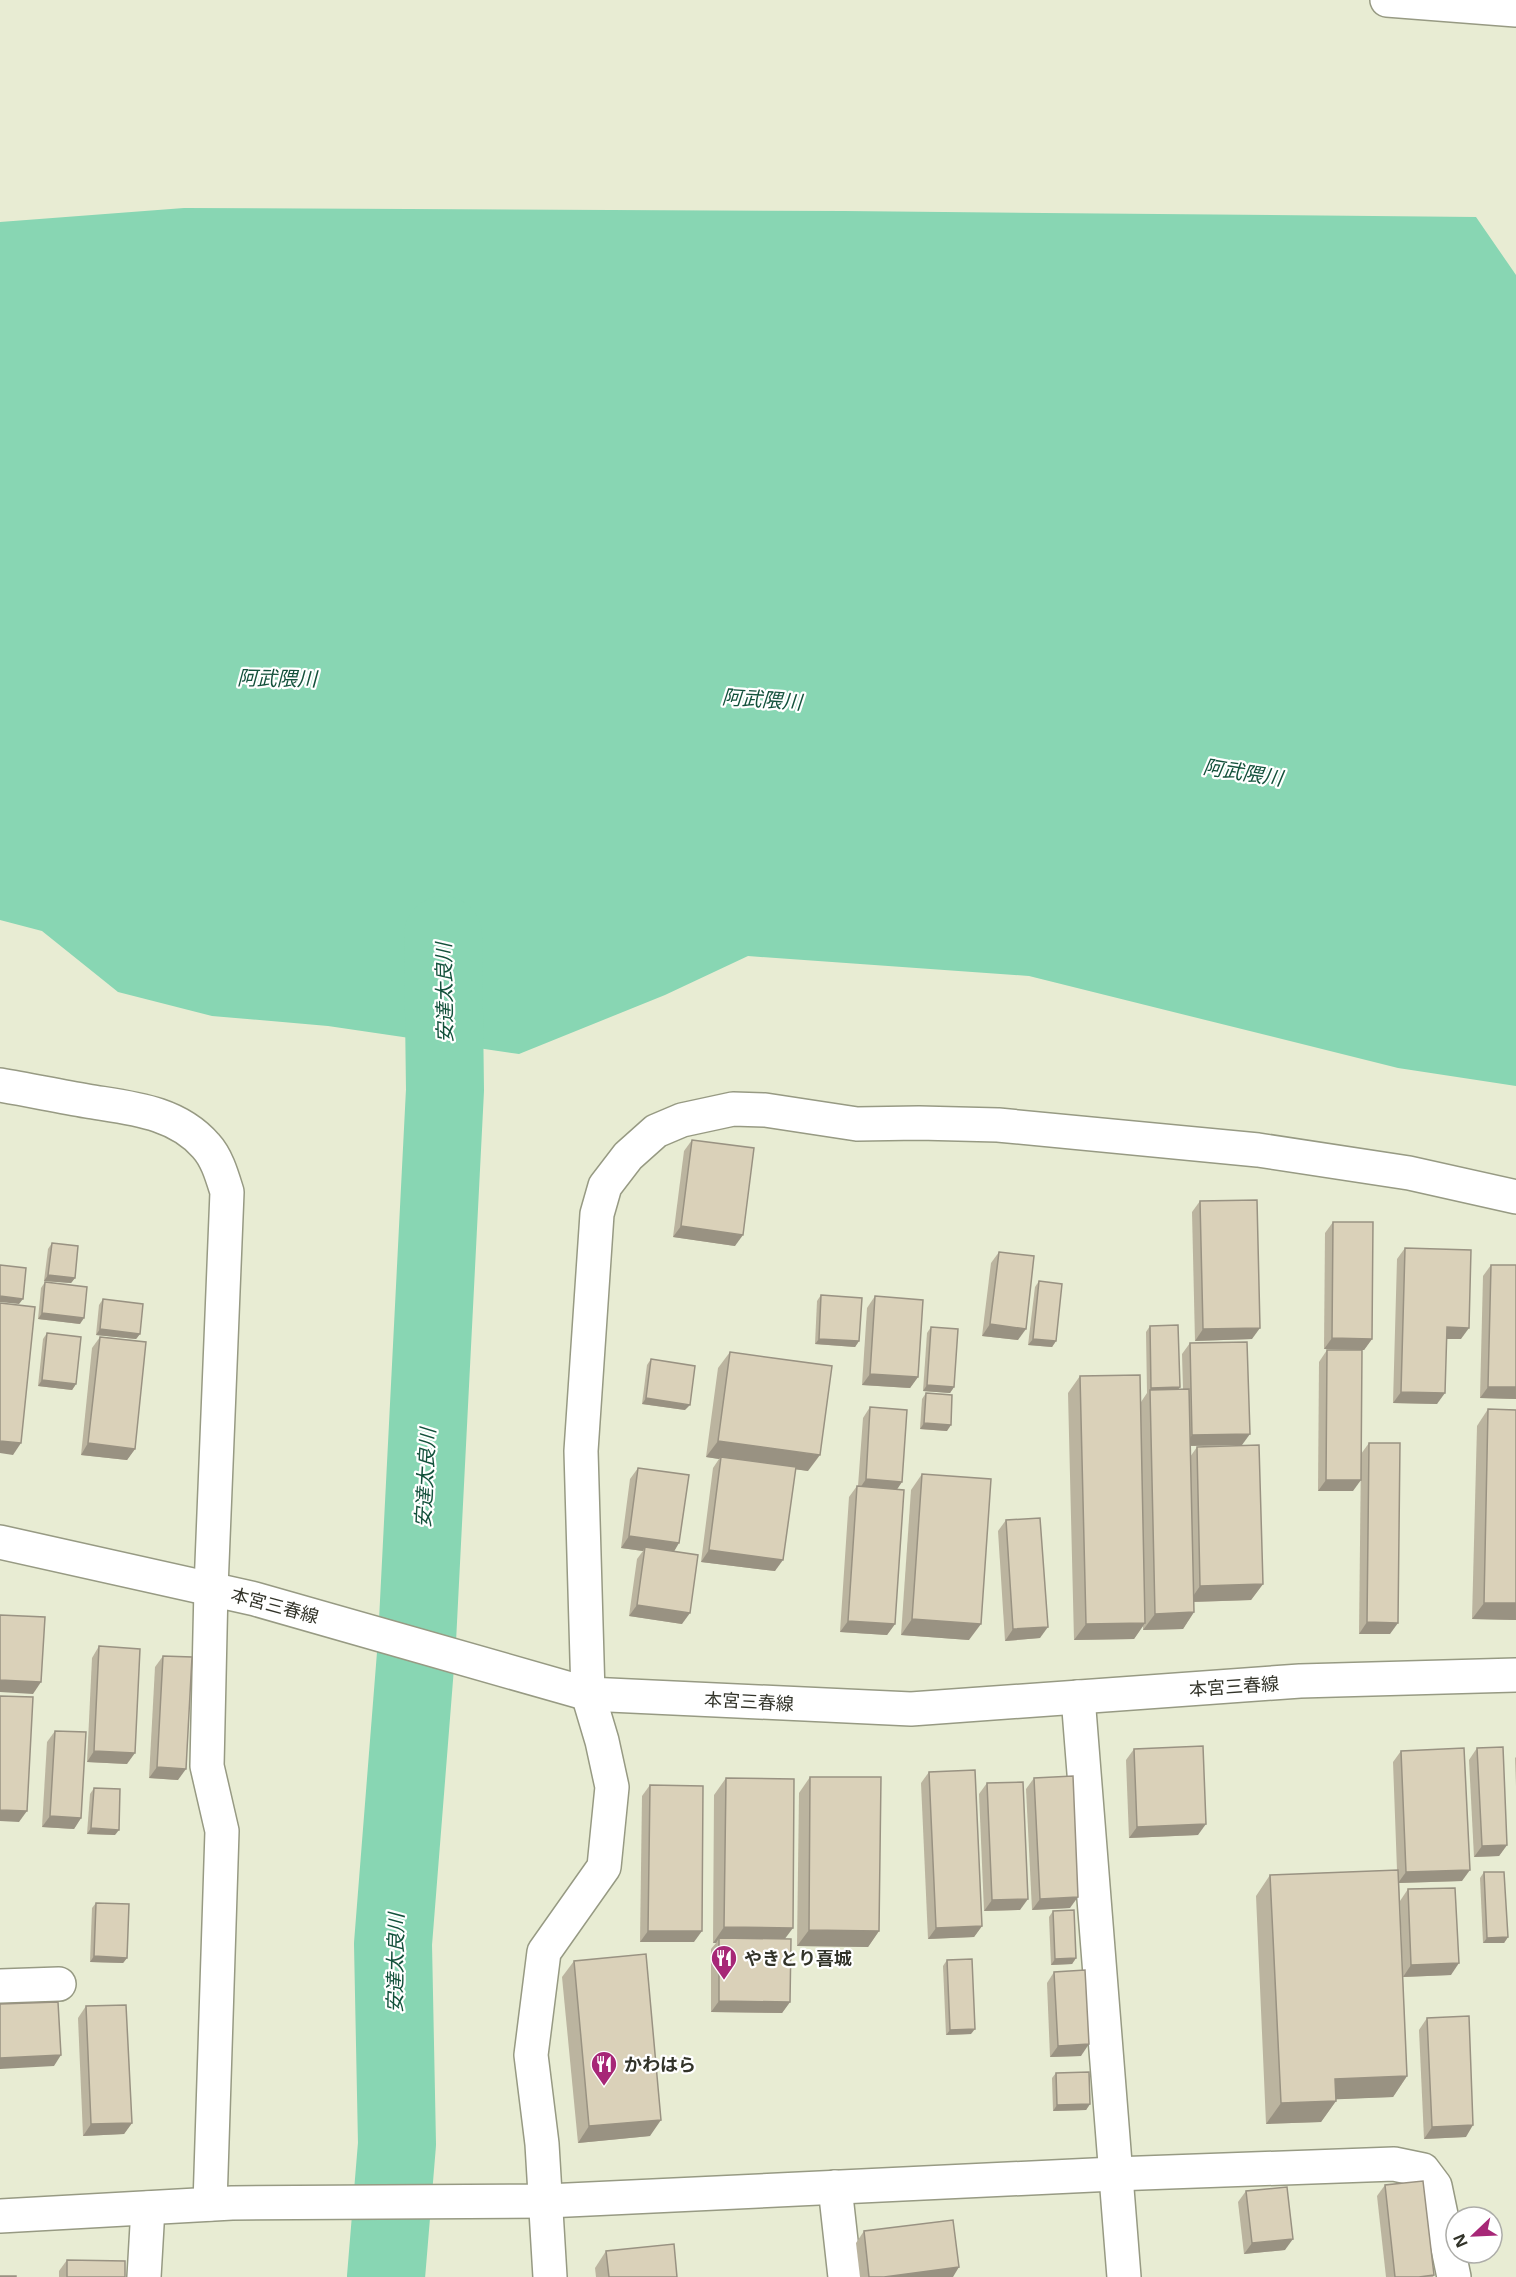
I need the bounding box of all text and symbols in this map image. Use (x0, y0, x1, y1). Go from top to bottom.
water label: 阿武隈川 (237, 664, 319, 692)
water label: 阿武隈川 (721, 683, 805, 715)
water label: 阿武隈川 (1201, 752, 1287, 792)
water label: 安達太良川 (430, 941, 458, 1043)
water label: 安達太良川 (409, 1425, 441, 1529)
street label: 本宮三春線 (228, 1582, 322, 1628)
street label: 本宮三春線 (1188, 1671, 1280, 1701)
street label: 本宮三春線 (703, 1687, 795, 1715)
water label: 安達太良川 (381, 1911, 409, 2013)
restaurant icon: やきとり喜城 (709, 1943, 739, 1981)
place label: やきとり喜城 (744, 1946, 852, 1970)
restaurant icon: かわはら (589, 2049, 619, 2087)
place label: かわはら (624, 2052, 696, 2076)
north arrow (1444, 2205, 1504, 2265)
text: N (1448, 2231, 1473, 2251)

